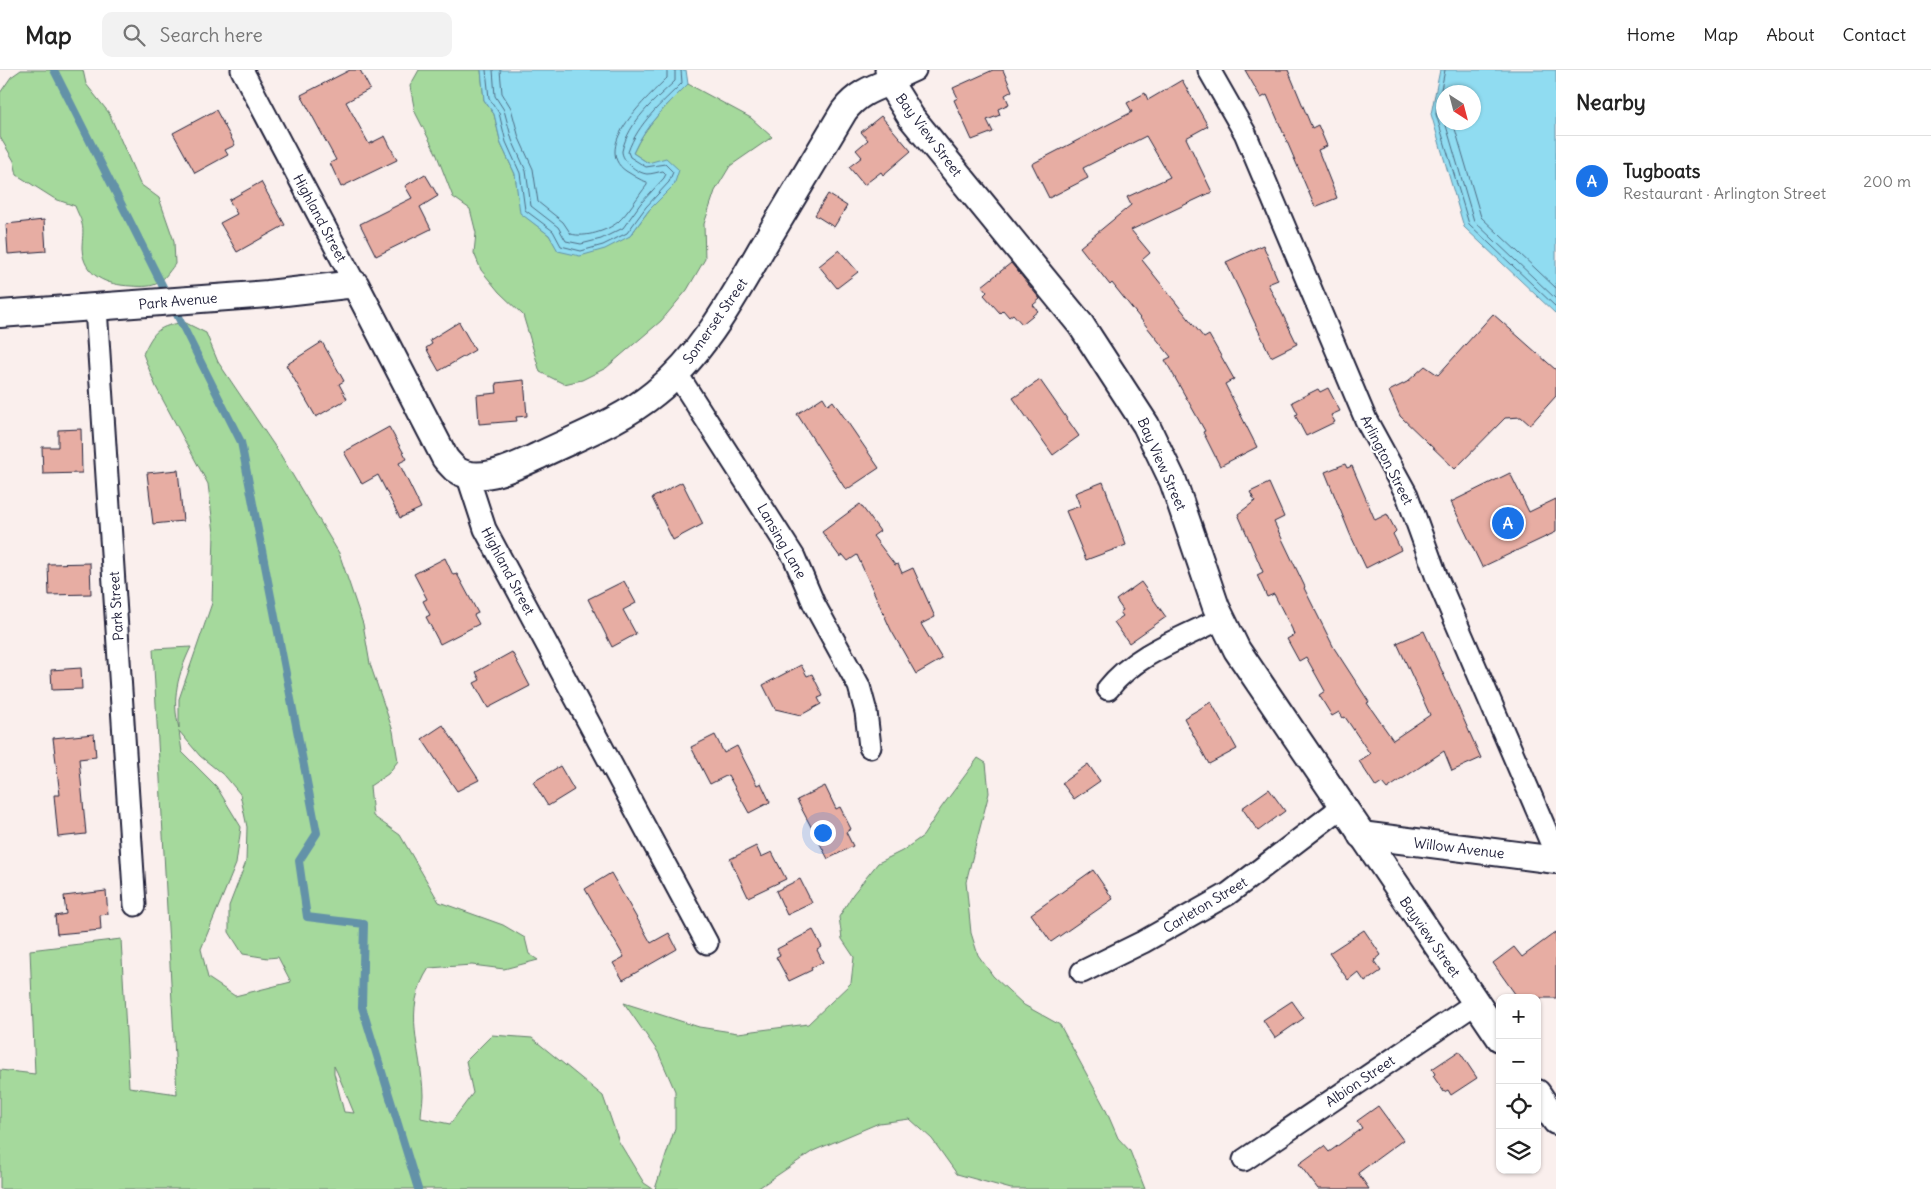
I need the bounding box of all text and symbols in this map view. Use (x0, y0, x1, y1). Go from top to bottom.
search box (102, 12, 452, 57)
text: Map (25, 20, 72, 50)
icon: search (120, 21, 148, 49)
text: Search here (160, 23, 263, 47)
text: Home (1627, 23, 1675, 46)
text: Map (1703, 23, 1738, 46)
text: About (1766, 23, 1814, 46)
text: Contact (1842, 23, 1906, 46)
north arrow (1436, 85, 1481, 130)
text: Nearby (1576, 89, 1646, 116)
street label: Bay View Street (892, 90, 966, 180)
text: Tugboats (1623, 159, 1700, 183)
street label: Highland Street (289, 171, 351, 265)
text: A (1587, 171, 1597, 191)
text: 200 m (1863, 171, 1911, 191)
text: Restaurant · Arlington Street (1623, 183, 1826, 203)
street label: Somerset Street (679, 274, 751, 367)
street label: Park Avenue (138, 289, 218, 313)
street label: Arlington Street (1357, 412, 1417, 508)
street label: Bay View Street (1134, 415, 1191, 513)
street label: Lansing Lane (753, 500, 811, 582)
pin: A (1492, 504, 1524, 542)
street label: Highland Street (477, 524, 539, 618)
street label: Park Street (105, 570, 127, 641)
your location (810, 820, 836, 846)
street label: Willow Avenue (1413, 834, 1505, 862)
street label: Carleton Street (1160, 873, 1251, 937)
street label: Bayview Street (1396, 893, 1465, 981)
map controls (1496, 994, 1541, 1174)
button: + (1496, 994, 1541, 1039)
button: − (1496, 1039, 1541, 1084)
street label: Albion Street (1322, 1051, 1398, 1111)
button: locate (1496, 1084, 1541, 1129)
button: layers (1496, 1129, 1541, 1174)

